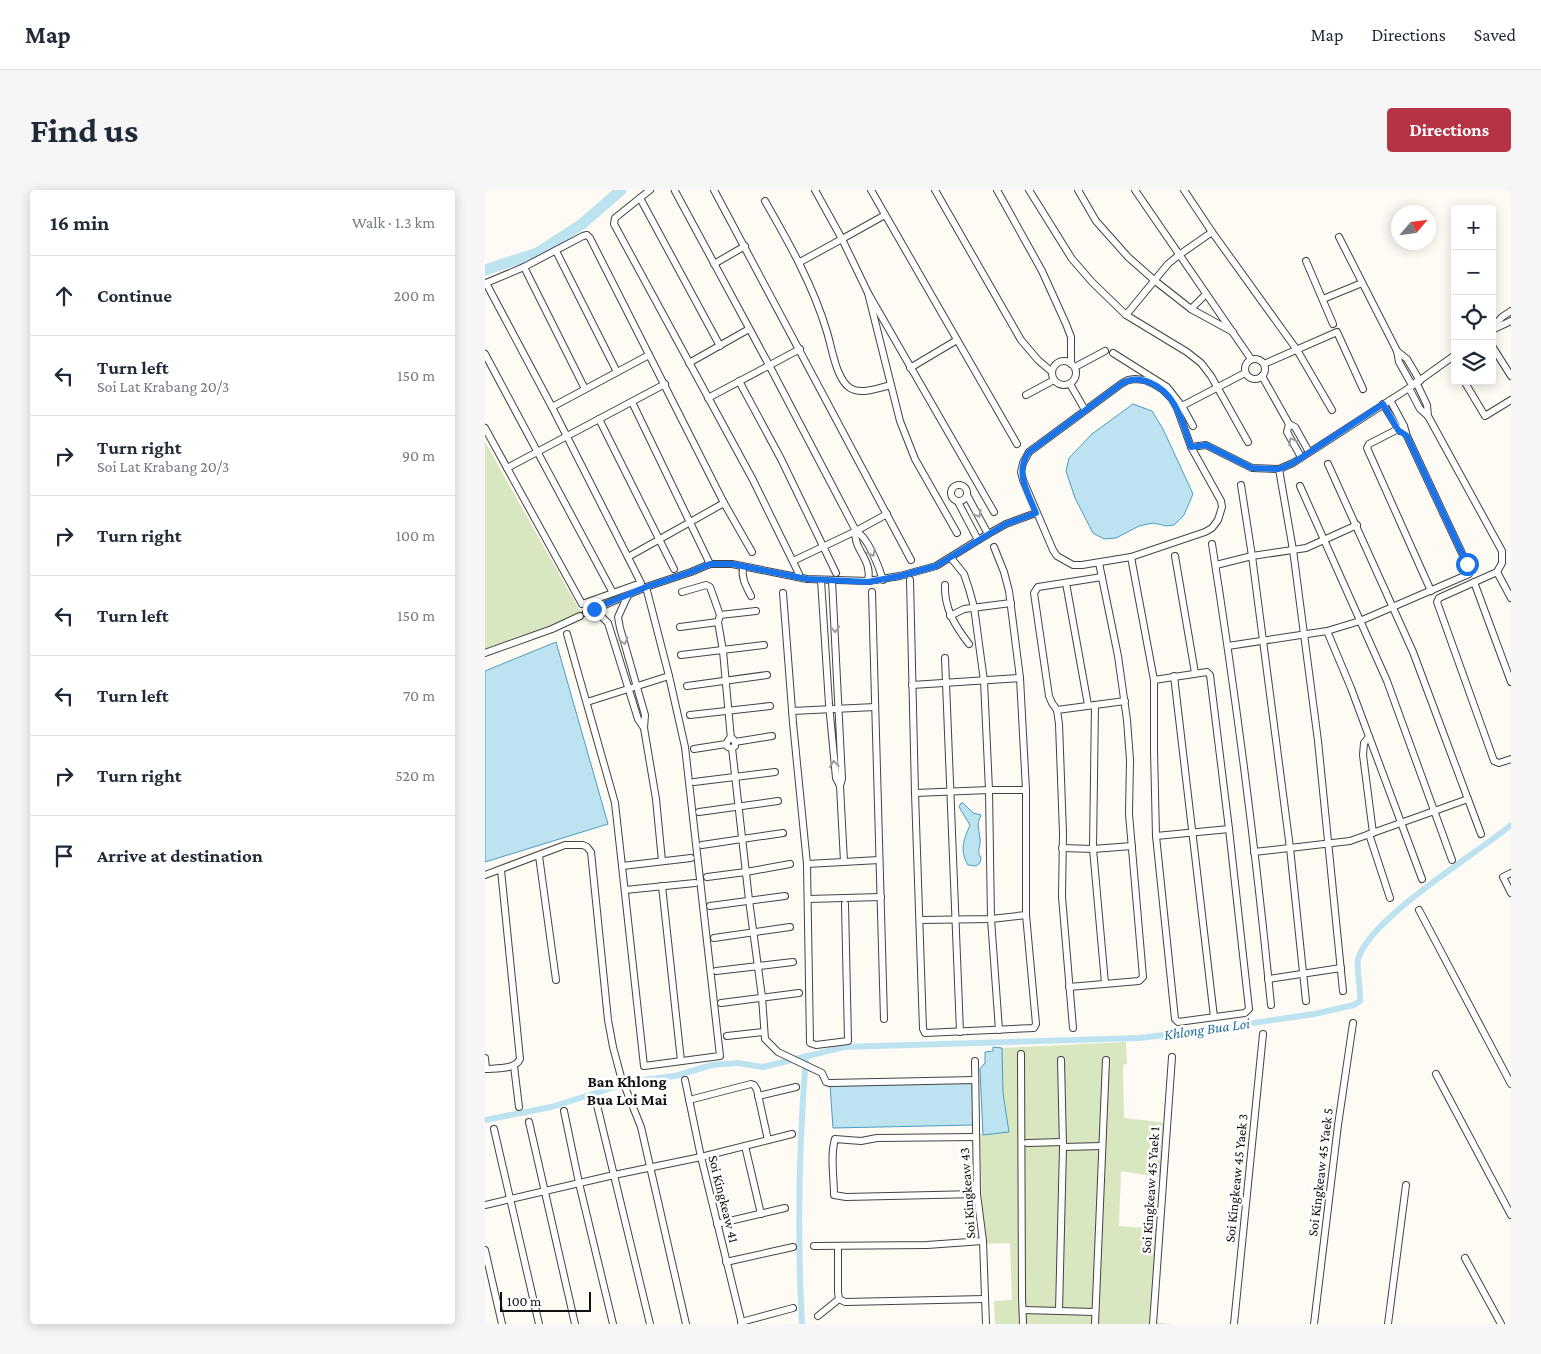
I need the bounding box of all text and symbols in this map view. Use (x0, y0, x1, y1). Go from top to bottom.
text: Map (25, 21, 71, 48)
text: Map (1311, 25, 1343, 45)
text: Directions (1371, 25, 1446, 45)
text: Saved (1474, 25, 1516, 45)
button: Directions (1387, 108, 1511, 152)
text: Find us (30, 111, 138, 150)
north arrow (1391, 205, 1436, 250)
map controls (1451, 205, 1496, 385)
button: + (1451, 205, 1496, 250)
text: 16 min (50, 211, 109, 235)
text: Walk · 1.3 km (352, 214, 435, 231)
button: − (1451, 250, 1496, 295)
icon: ahead (50, 282, 78, 310)
text: Continue (97, 285, 172, 306)
text: 200 m (393, 287, 435, 304)
button: locate (1451, 295, 1496, 340)
button: layers (1451, 340, 1496, 385)
text: Turn left (97, 357, 169, 378)
icon: left (50, 362, 78, 390)
text: 150 m (397, 367, 435, 384)
text: Soi Lat Krabang 20/3 (97, 378, 229, 395)
text: Turn right (97, 437, 182, 458)
one-way arrow (1288, 437, 1298, 446)
icon: right (50, 442, 78, 470)
text: 90 m (402, 447, 435, 464)
text: Soi Lat Krabang 20/3 (97, 458, 229, 475)
one-way arrow (971, 509, 981, 518)
icon: right (50, 522, 78, 550)
text: Turn right (97, 525, 182, 546)
text: 100 m (396, 527, 435, 544)
one-way arrow (866, 548, 876, 557)
route start (1456, 553, 1479, 576)
route end (583, 598, 606, 621)
icon: left (50, 602, 78, 630)
text: Turn left (97, 605, 169, 626)
text: 150 m (397, 607, 435, 624)
one-way arrow (829, 625, 840, 633)
one-way arrow (618, 636, 628, 644)
icon: left (50, 682, 78, 710)
text: Turn left (97, 685, 169, 706)
text: 70 m (403, 687, 435, 704)
one-way arrow (829, 760, 840, 768)
icon: right (50, 762, 78, 790)
text: Turn right (97, 765, 182, 786)
text: 520 m (395, 767, 435, 784)
icon: arrive (50, 842, 78, 870)
text: Arrive at destination (97, 845, 263, 866)
water label: Khlong Bua Loi (1163, 1015, 1252, 1044)
district label: Ban Khlong Bua Loi Mai (587, 1073, 668, 1108)
street label: Soi Kingkeaw 45 Yaek 5 (1304, 1107, 1336, 1237)
street label: Soi Kingkeaw 45 Yaek 3 (1221, 1113, 1251, 1243)
street label: Soi Kingkeaw 45 Yaek 1 (1138, 1126, 1162, 1254)
street label: Soi Kingkeaw 43 (956, 1147, 978, 1239)
street label: Soi Kingkeaw 41 (705, 1154, 743, 1245)
scale bar (500, 1289, 591, 1312)
text: 100 m (507, 1293, 541, 1309)

